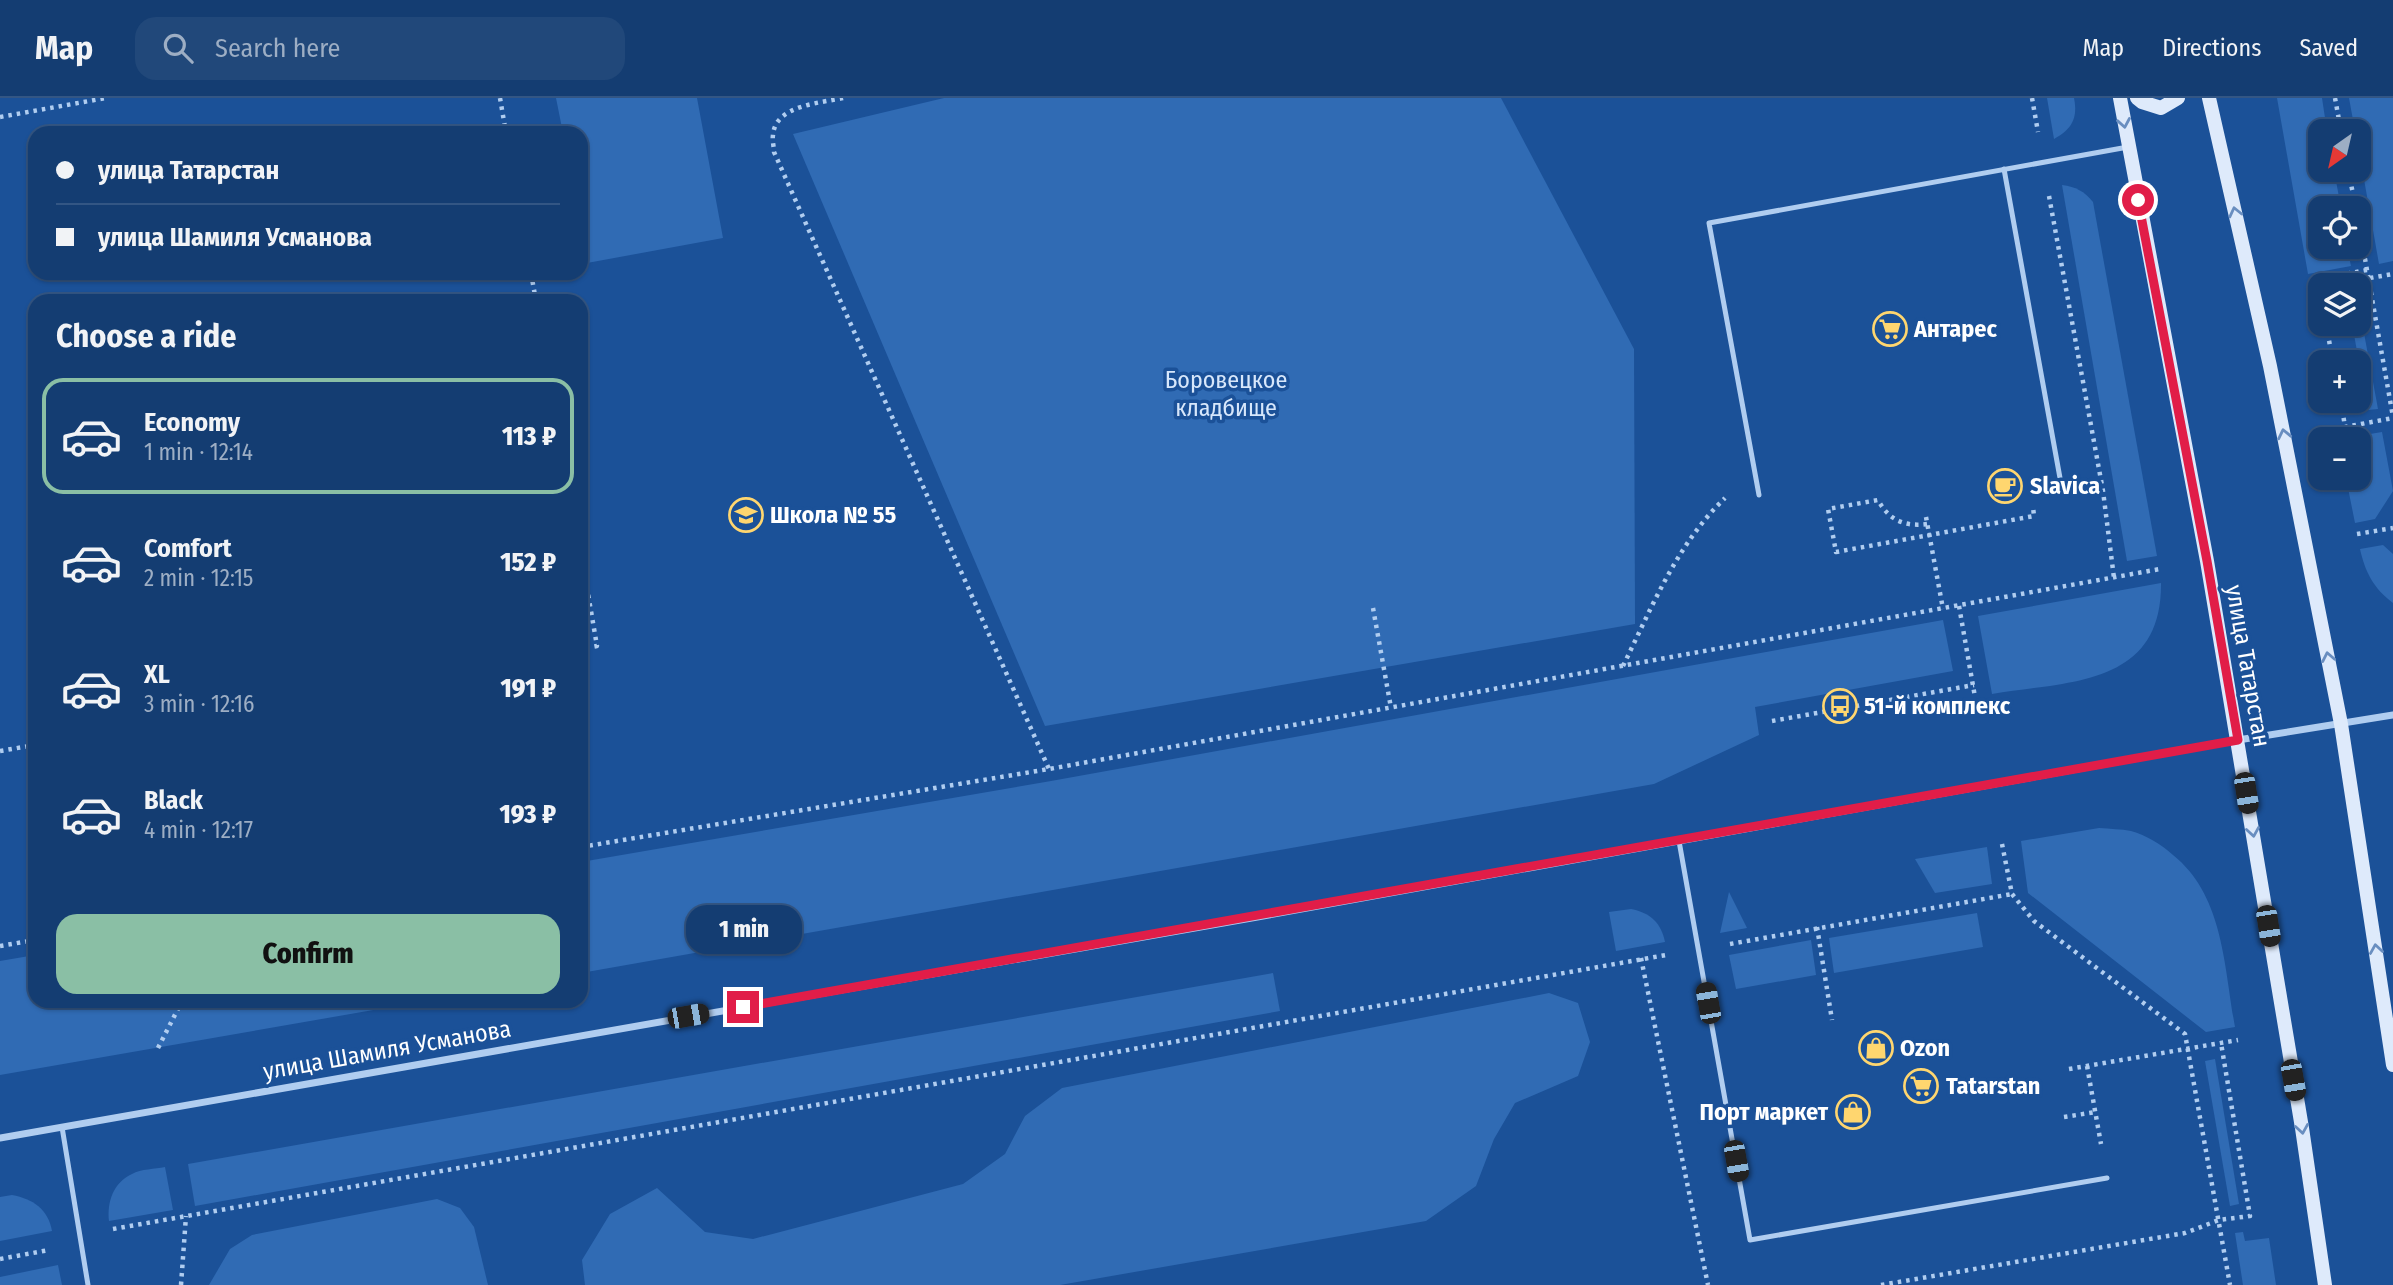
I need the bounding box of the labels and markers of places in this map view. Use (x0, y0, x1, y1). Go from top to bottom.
supermarket icon: Антарес (1871, 310, 1909, 348)
place label: Антарес (1913, 315, 1997, 343)
cafe icon: Slavica (1986, 467, 2024, 505)
place label: Slavica (2030, 472, 2100, 500)
school or university icon: Школа № 55 (727, 496, 765, 534)
place label: Школа № 55 (770, 501, 897, 529)
bus stop icon: 51-й комплекс (1821, 687, 1859, 725)
place label: 51-й комплекс (1864, 692, 2011, 720)
shop icon: Ozon (1857, 1029, 1895, 1067)
place label: Ozon (1900, 1034, 1950, 1062)
supermarket icon: Tatarstan (1902, 1067, 1940, 1105)
place label: Tatarstan (1946, 1072, 2040, 1100)
shop icon: Порт маркет (1834, 1093, 1872, 1131)
place label: Порт маркет (1700, 1098, 1829, 1126)

